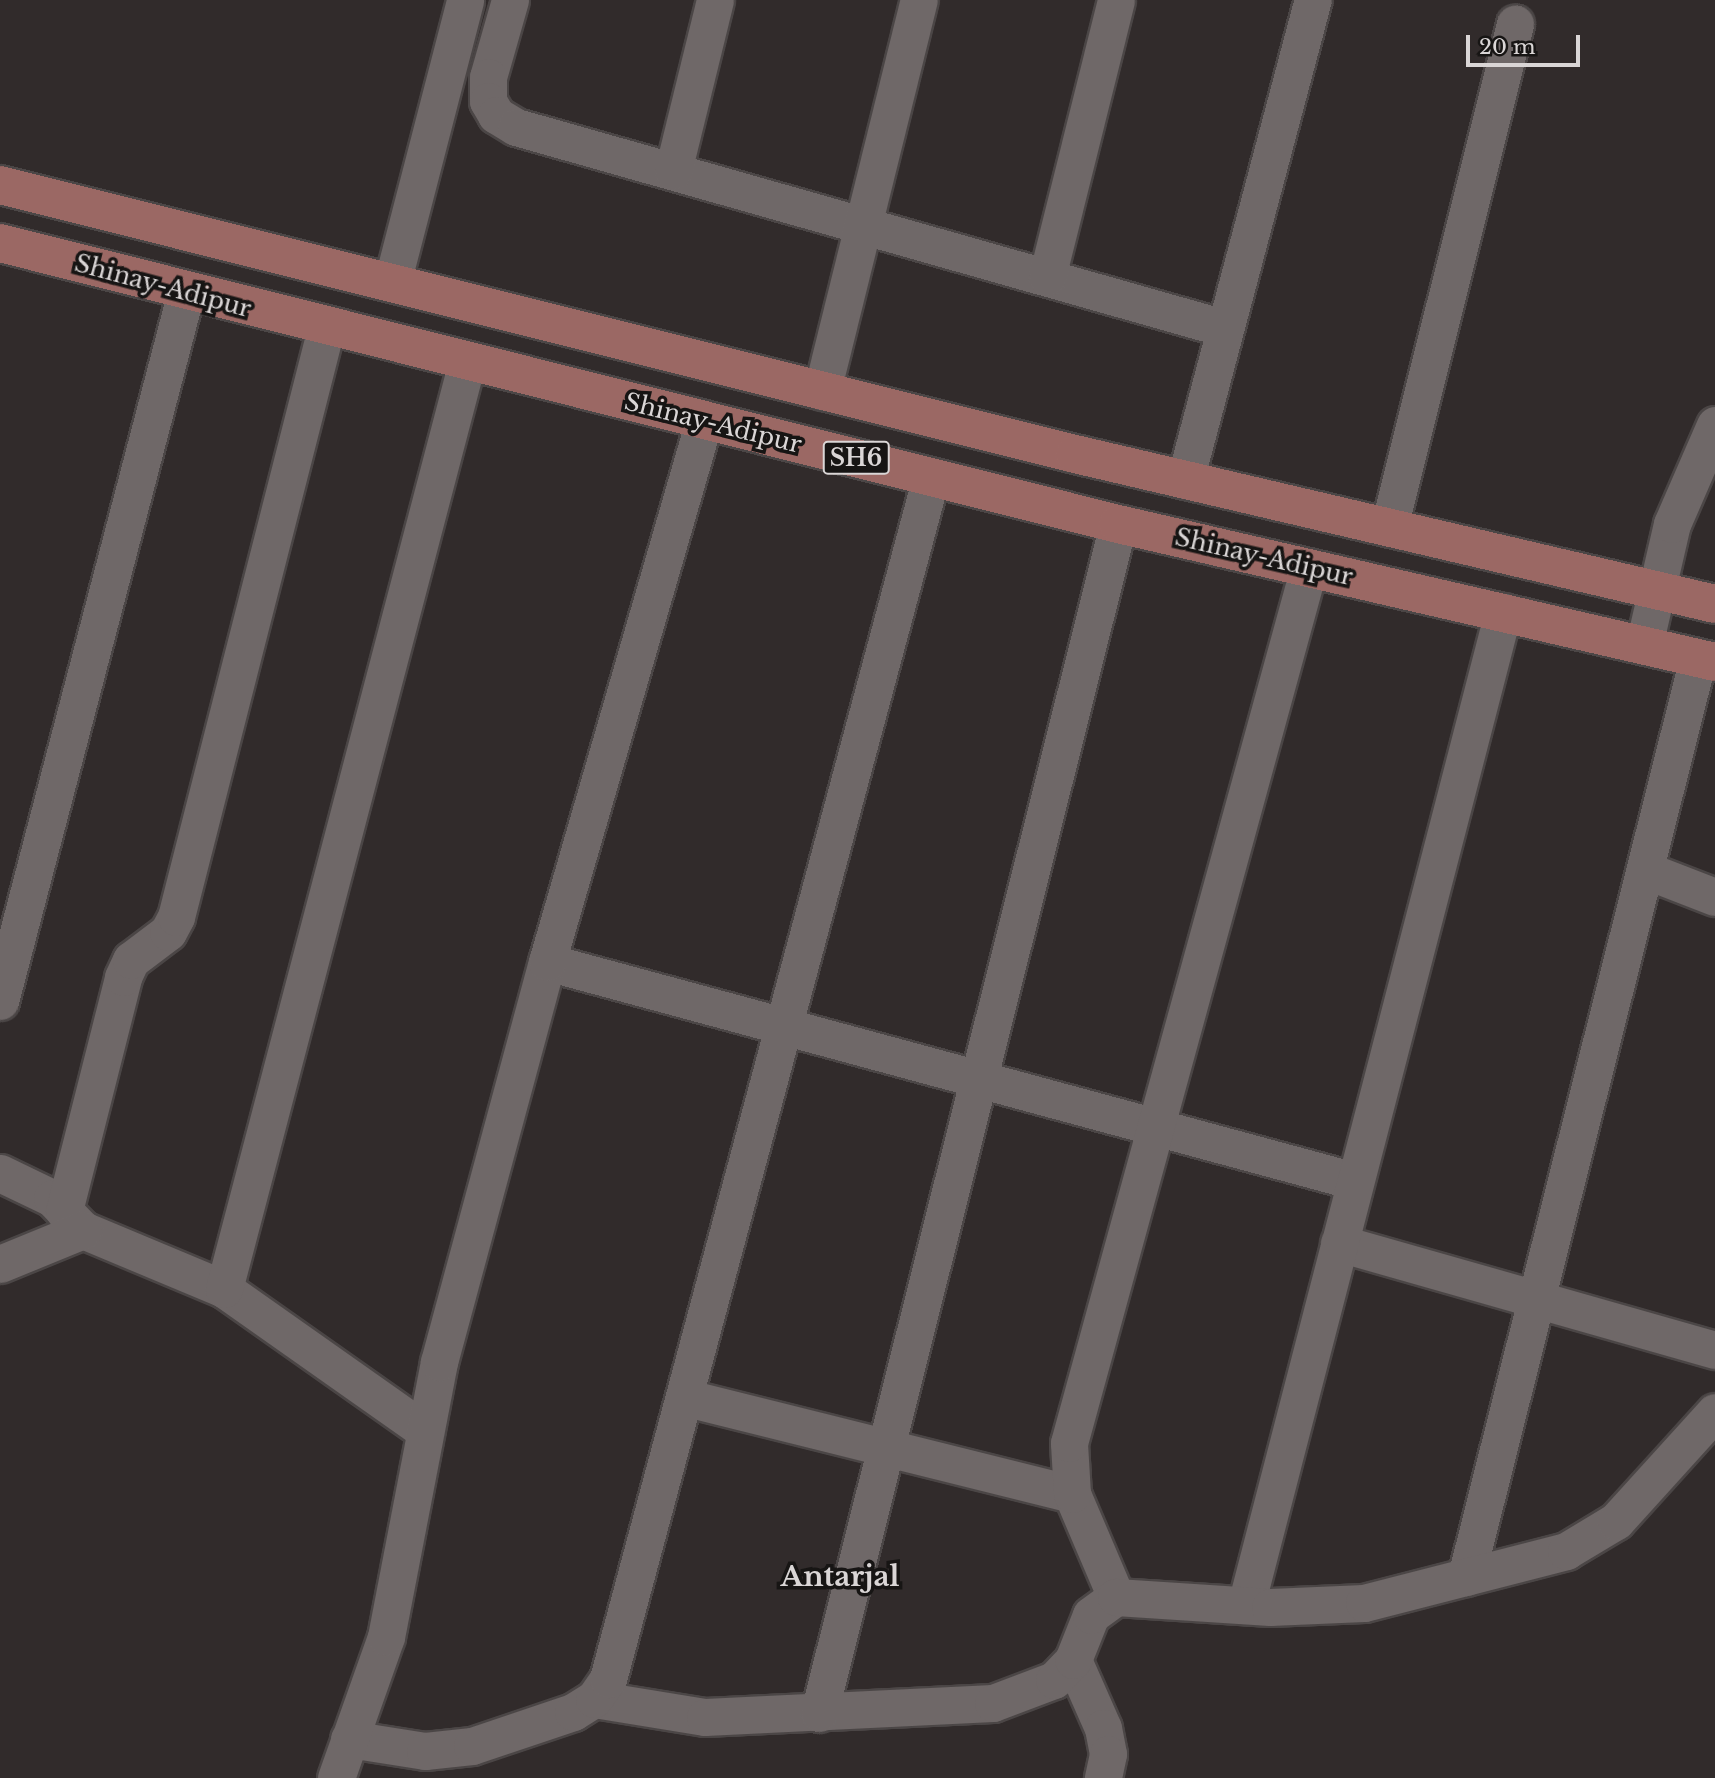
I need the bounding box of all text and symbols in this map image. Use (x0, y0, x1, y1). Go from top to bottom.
scale bar (1470, 21, 1584, 65)
text: 20 m (1479, 34, 1536, 60)
street label: Shinay-Adipur (72, 249, 254, 323)
street label: Shinay-Adipur (621, 387, 805, 459)
road number: SH6 (823, 438, 889, 478)
street label: Shinay-Adipur (1172, 523, 1356, 591)
district label: Antarjal (781, 1560, 899, 1594)

